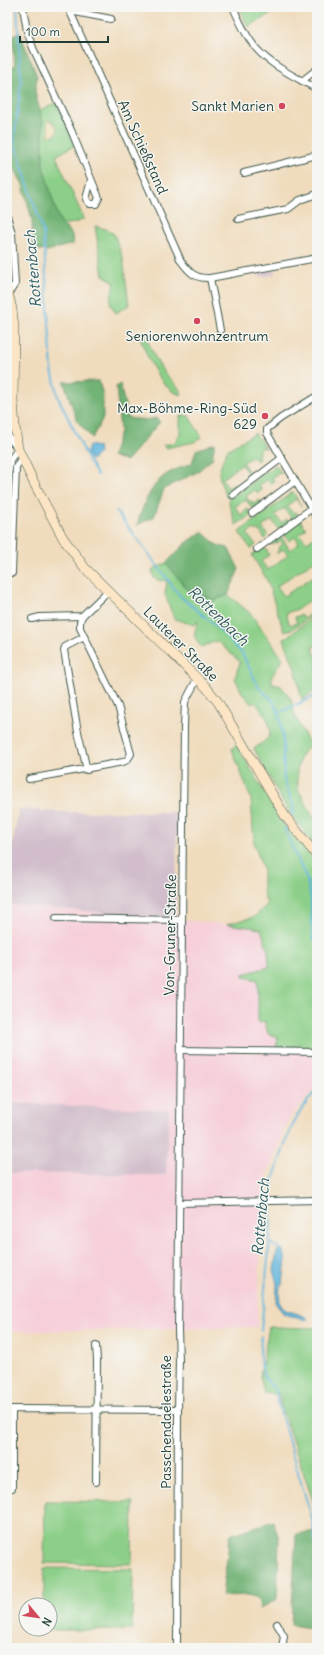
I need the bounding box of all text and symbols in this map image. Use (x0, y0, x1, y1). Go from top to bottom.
scale bar (20, 18, 108, 44)
text: 100 m (26, 24, 60, 39)
street label: Am Schießstand (114, 97, 172, 197)
place label: Sankt Marien (191, 97, 274, 115)
marker: Sankt Marien (277, 101, 287, 111)
water label: Rottenbach (20, 229, 45, 308)
marker: Seniorenwohnzentrum (192, 316, 202, 326)
place label: Seniorenwohnzentrum (125, 327, 269, 345)
place label: Max-Böhme-Ring-Süd 629 (117, 399, 257, 433)
marker: Max-Böhme-Ring-Süd 629 (260, 411, 270, 421)
water label: Rottenbach (184, 582, 253, 650)
street label: Lauterer Straße (140, 603, 222, 685)
street label: Von-Gruner-Straße (160, 874, 180, 996)
water label: Rottenbach (248, 1177, 273, 1256)
street label: Passchendaelestraße (157, 1355, 175, 1489)
north arrow (18, 1597, 58, 1637)
text: N (39, 1615, 55, 1629)

